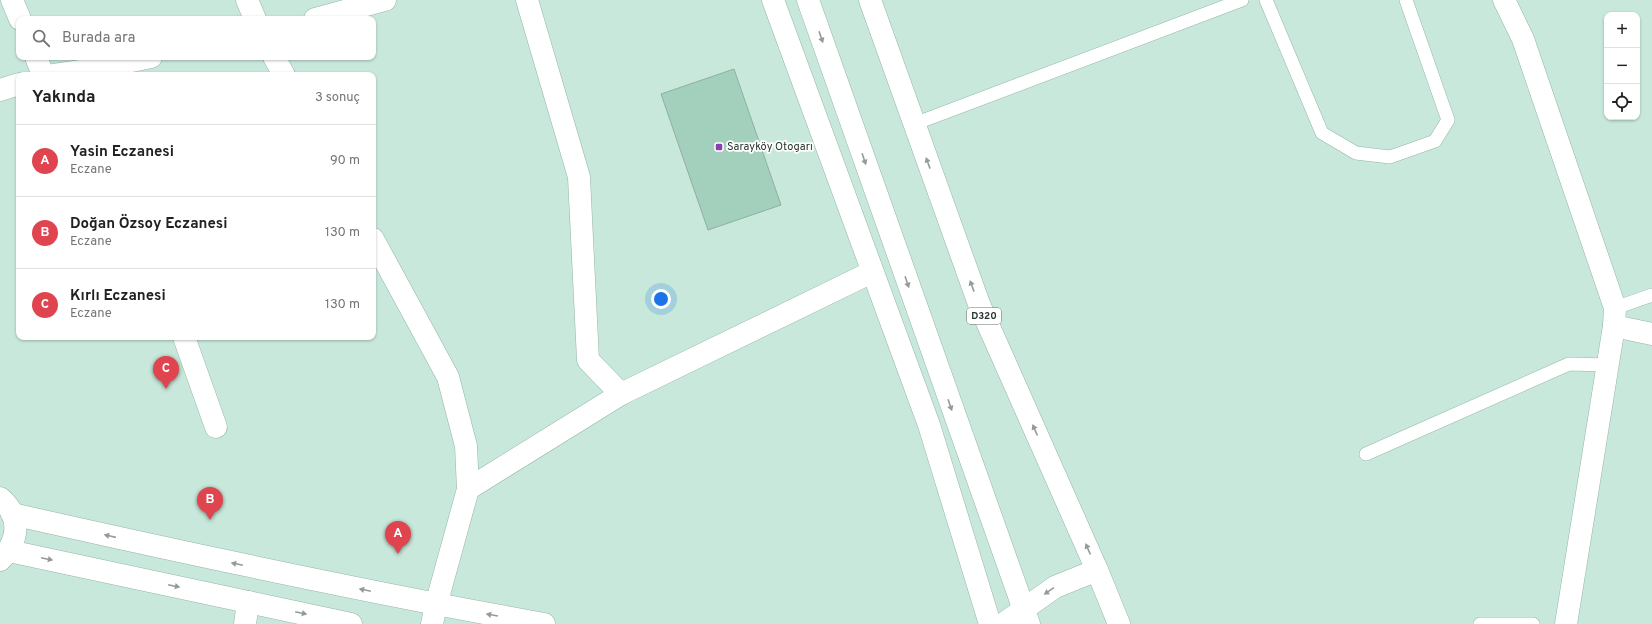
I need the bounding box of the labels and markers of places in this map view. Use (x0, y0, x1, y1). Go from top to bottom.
place label: Sarayköy Otogarı (727, 140, 813, 154)
marker: Sarayköy Otogarı (714, 142, 724, 152)
pin: C (153, 356, 179, 389)
pin: B (197, 487, 223, 520)
pin: A (385, 521, 411, 554)

